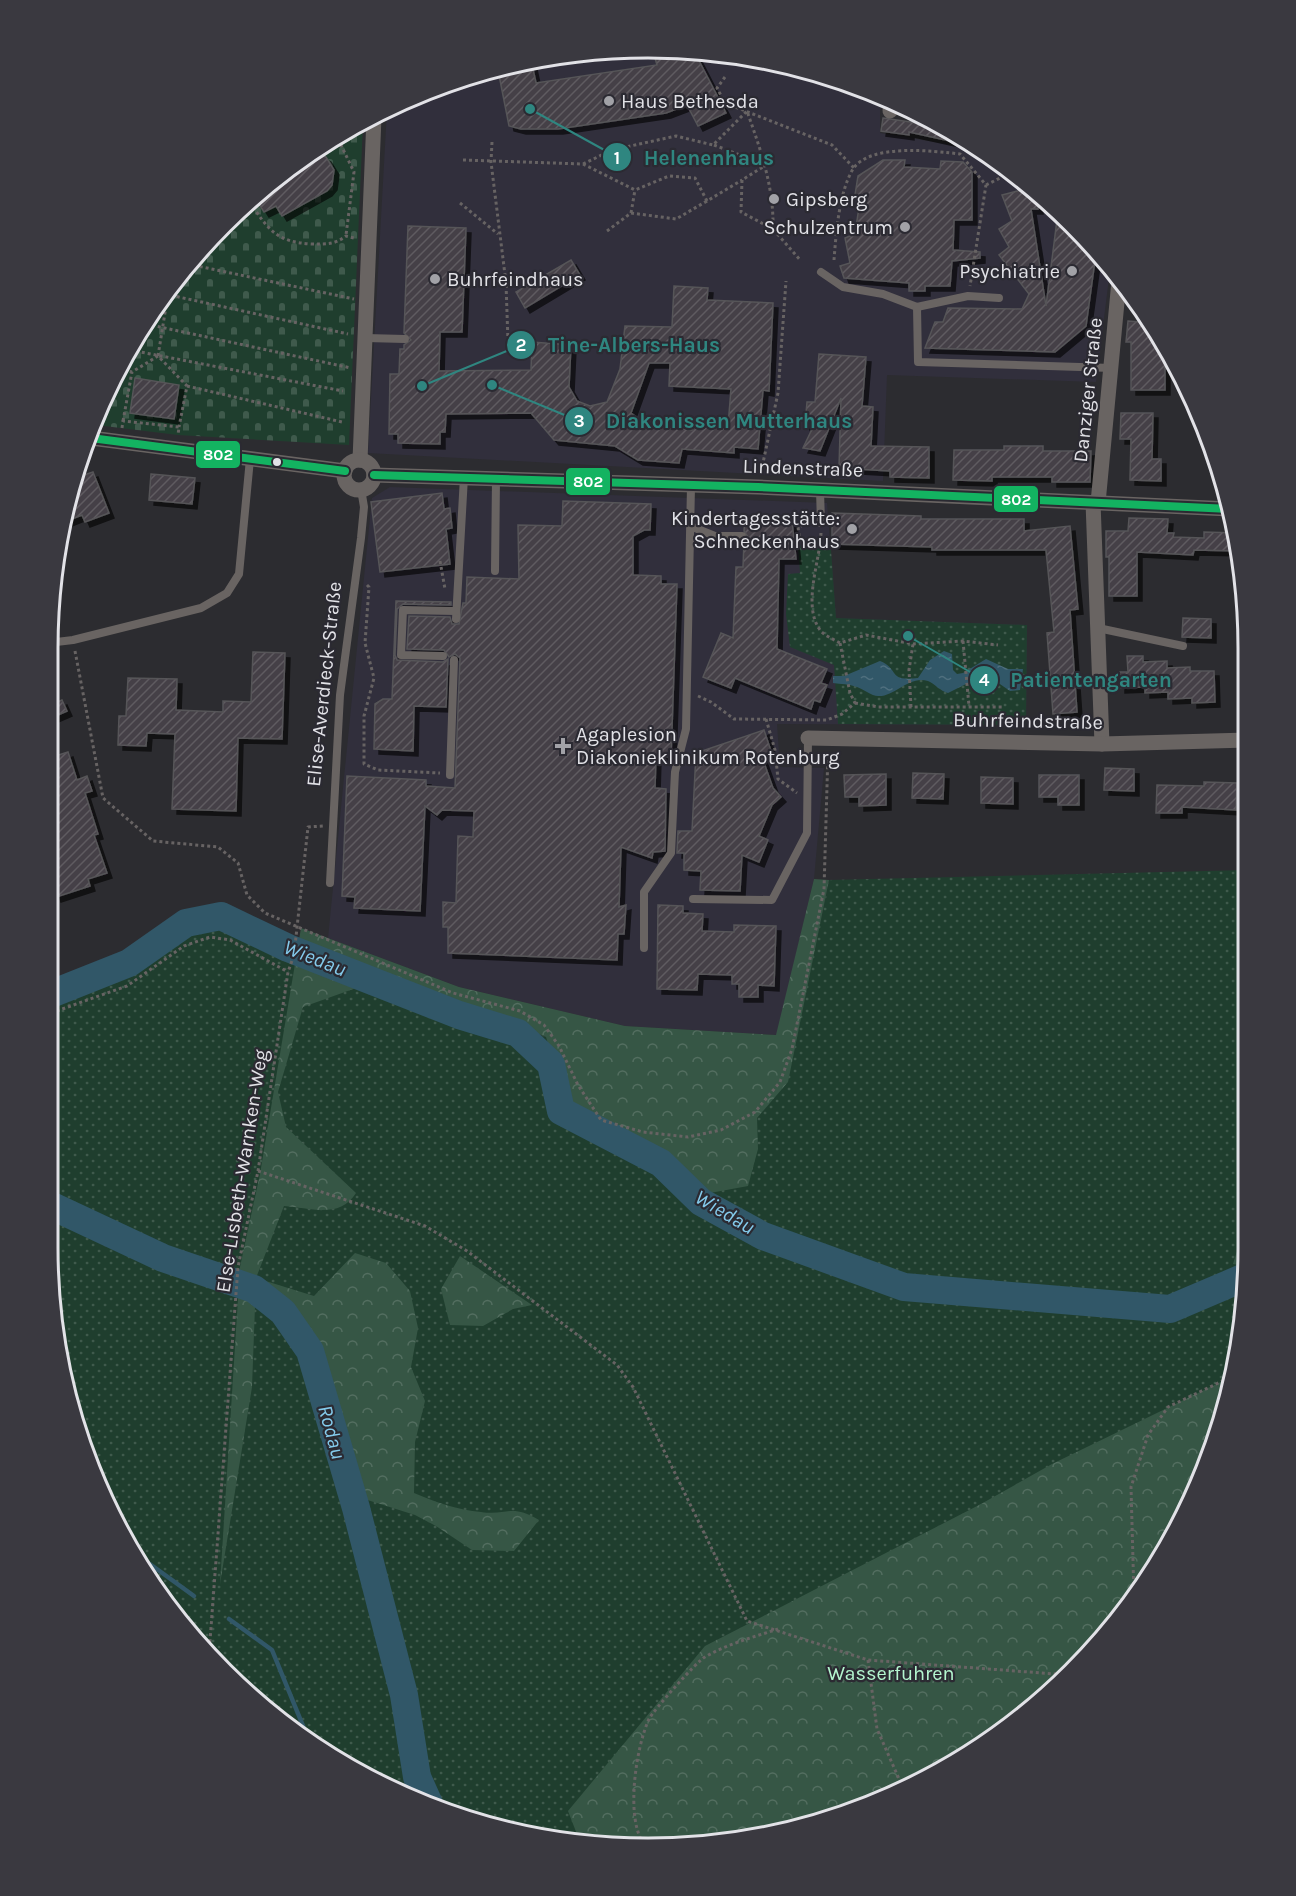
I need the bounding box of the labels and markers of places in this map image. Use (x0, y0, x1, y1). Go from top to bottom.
place label: Haus Bethesda (621, 90, 759, 113)
marker: Haus Bethesda (602, 94, 616, 108)
callout: Helenenhaus (602, 138, 787, 177)
place label: Gipsberg (786, 188, 867, 211)
marker: Gipsberg (767, 192, 781, 206)
place label: Schulzentrum (763, 216, 893, 239)
marker: Schulzentrum (898, 220, 912, 234)
place label: Psychiatrie (959, 260, 1060, 283)
marker: Psychiatrie (1065, 264, 1079, 278)
place label: Buhrfeindhaus (447, 268, 584, 291)
marker: Buhrfeindhaus (428, 272, 442, 286)
callout: Tine-Albers-Haus (506, 325, 732, 364)
callout: Diakonissen Mutterhaus (564, 401, 865, 440)
unlabelled marker (271, 456, 283, 468)
place label: Kindertagesstätte: Schneckenhaus (671, 507, 840, 553)
marker: Kindertagesstätte: Schneckenhaus (845, 522, 859, 536)
callout: Patientengarten (969, 660, 1184, 699)
place label: Agaplesion Diakonieklinikum Rotenburg (576, 723, 840, 769)
marker: Agaplesion Diakonieklinikum Rotenburg (554, 737, 572, 755)

